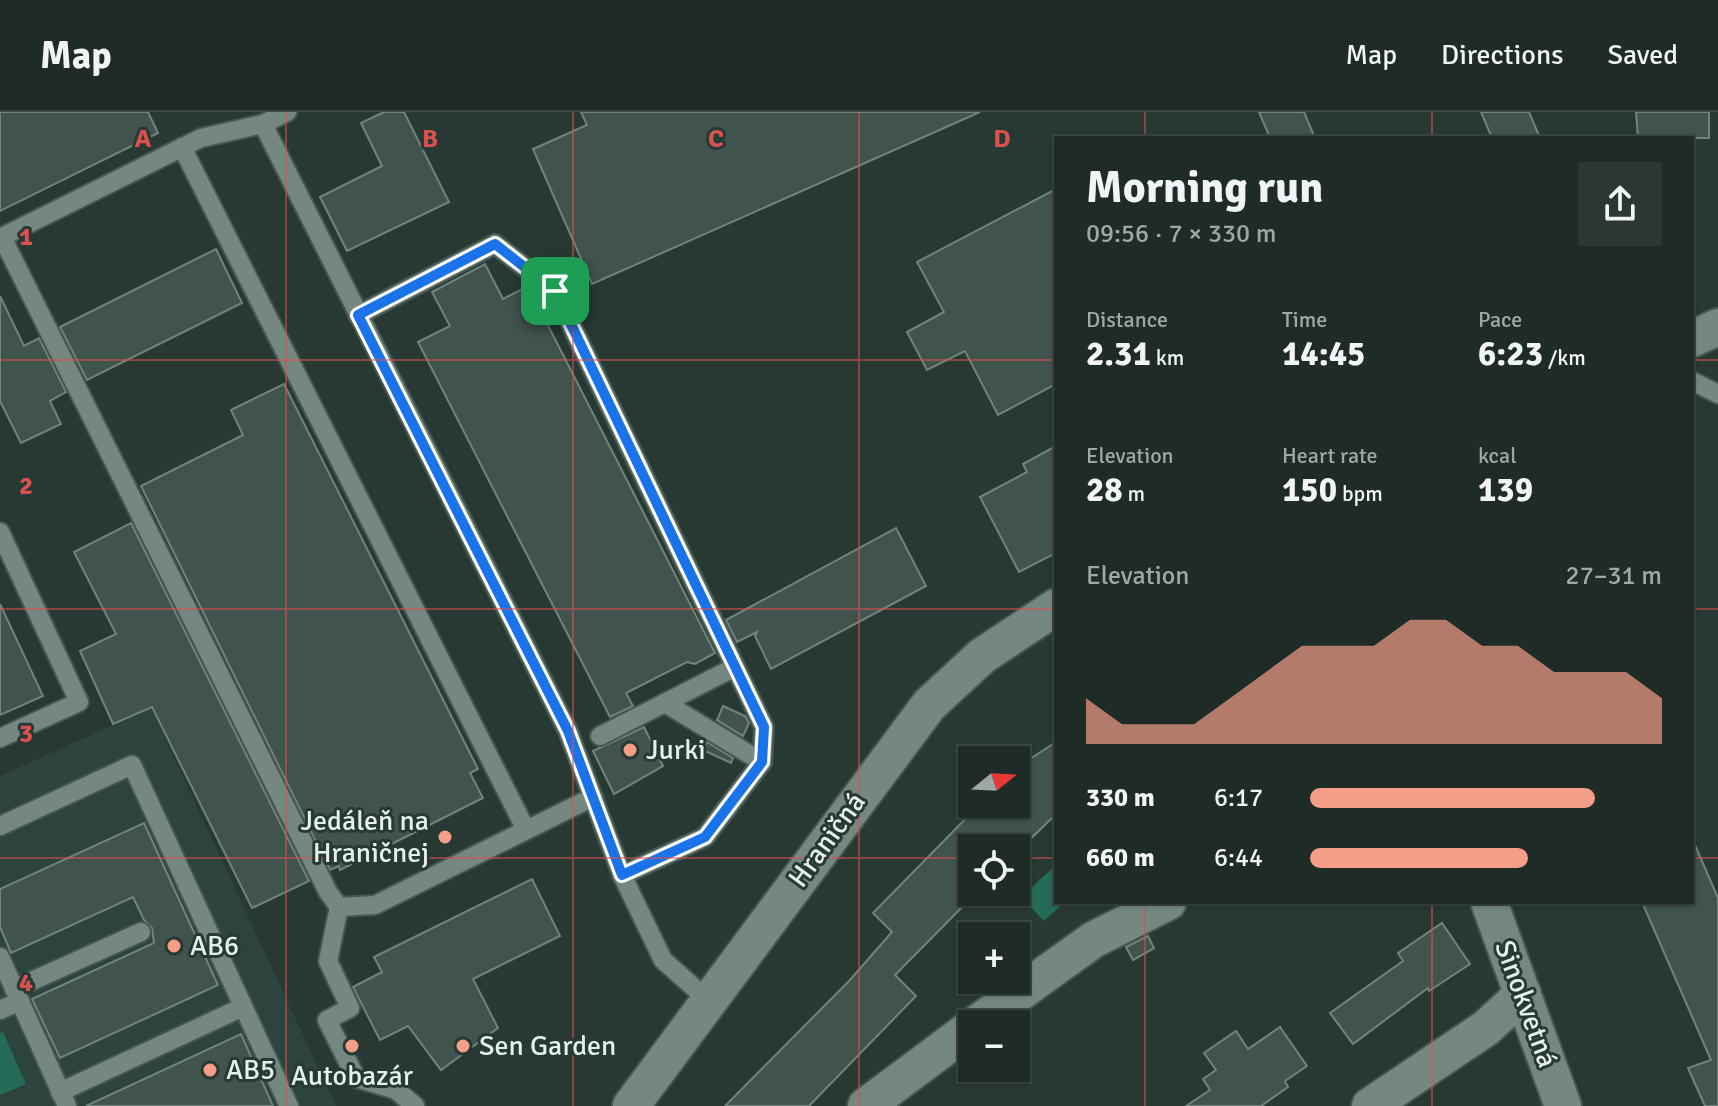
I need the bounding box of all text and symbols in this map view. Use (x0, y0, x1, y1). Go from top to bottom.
text: Map (40, 32, 112, 79)
text: Map (1345, 38, 1397, 72)
text: Directions (1441, 38, 1563, 72)
text: Saved (1607, 38, 1678, 72)
text: A (135, 123, 152, 155)
text: B (422, 123, 438, 155)
text: C (708, 123, 724, 155)
text: D (993, 123, 1011, 155)
text: Morning run (1086, 161, 1323, 215)
button: share (1578, 162, 1662, 246)
text: 09:56 · 7 × 330 m (1086, 218, 1277, 250)
text: 1 (19, 221, 33, 253)
pin (521, 257, 589, 325)
icon: arrive (533, 269, 577, 313)
text: Distance (1086, 306, 1168, 333)
text: Time (1282, 306, 1327, 333)
text: Pace (1478, 306, 1522, 333)
text: 2.31 (1086, 333, 1151, 375)
text: 14:45 (1282, 333, 1365, 375)
text: 6:23 (1478, 333, 1543, 375)
text: km (1151, 344, 1184, 371)
text: /km (1543, 344, 1586, 371)
text: Elevation (1086, 442, 1174, 469)
text: Heart rate (1282, 442, 1377, 469)
text: kcal (1478, 442, 1517, 469)
text: 28 (1086, 469, 1123, 511)
text: 150 (1282, 469, 1337, 511)
text: 139 (1478, 469, 1533, 511)
text: 2 (19, 470, 33, 502)
text: m (1123, 480, 1145, 507)
text: bpm (1337, 480, 1383, 507)
text: Elevation (1086, 560, 1190, 592)
text: 27–31 m (1566, 560, 1662, 592)
text: 3 (19, 718, 33, 750)
place label: Jurki (646, 733, 706, 767)
marker: Jurki (621, 741, 639, 759)
north arrow (958, 746, 1030, 818)
map controls (958, 746, 1030, 1082)
text: 330 m (1086, 782, 1155, 814)
text: 6:17 (1214, 782, 1263, 814)
street label: Hraničná (781, 786, 873, 894)
place label: Jedáleň na Hraničnej (301, 804, 429, 870)
marker: Jedáleň na Hraničnej (436, 828, 454, 846)
button: locate (958, 834, 1030, 906)
text: 660 m (1086, 842, 1155, 874)
text: 6:44 (1214, 842, 1263, 874)
button: + (958, 922, 1030, 994)
place label: AB6 (190, 929, 239, 963)
street label: Sinokvetná (1487, 936, 1565, 1072)
marker: AB6 (165, 937, 183, 955)
text: 4 (19, 967, 33, 999)
button: − (958, 1010, 1030, 1082)
place label: Sen Garden (479, 1029, 616, 1063)
marker: Autobazár (343, 1037, 361, 1055)
marker: Sen Garden (454, 1037, 472, 1055)
place label: AB5 (226, 1053, 275, 1087)
place label: Autobazár (291, 1059, 414, 1093)
marker: AB5 (201, 1061, 219, 1079)

